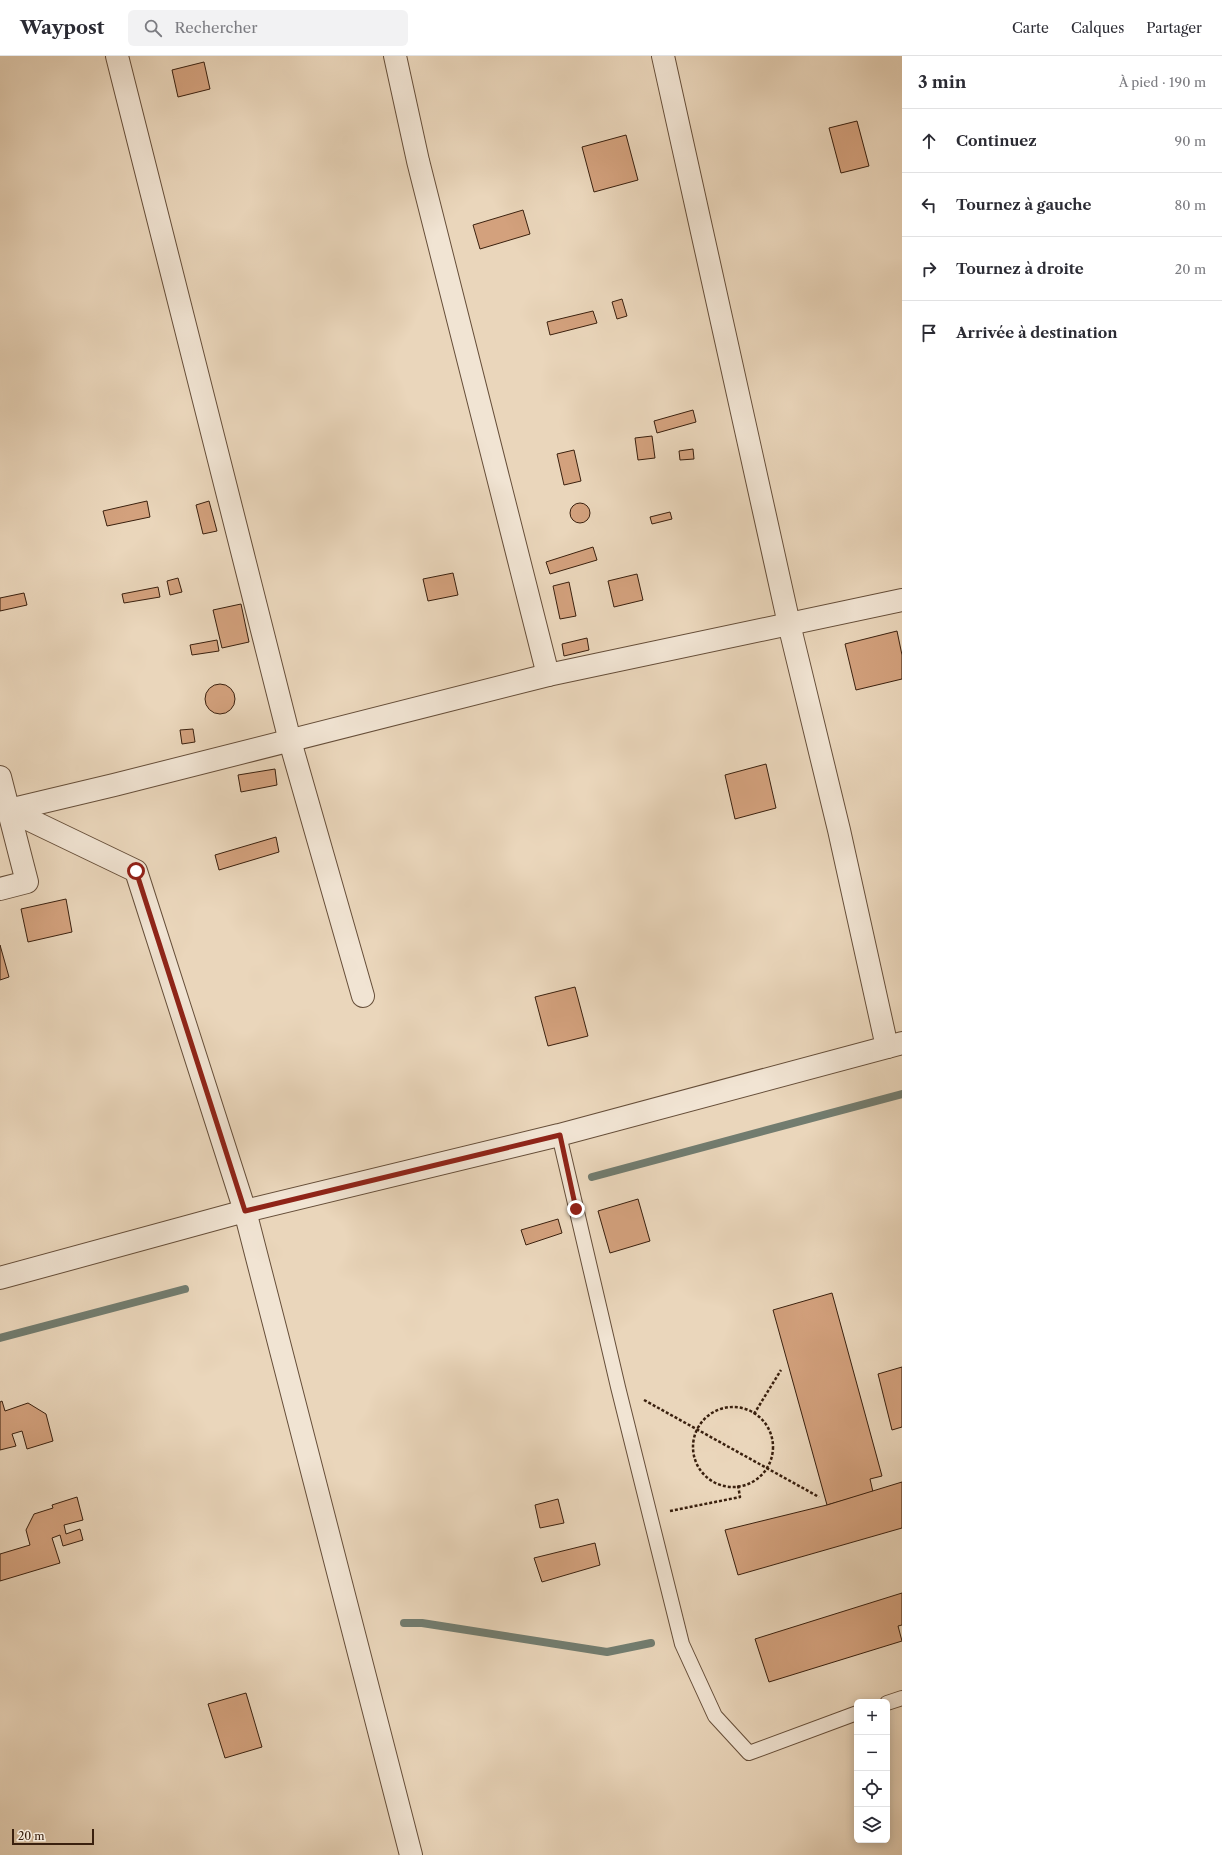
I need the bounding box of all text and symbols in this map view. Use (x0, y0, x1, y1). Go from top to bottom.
search box (128, 10, 408, 46)
text: Waypost (20, 16, 104, 39)
icon: search (142, 17, 164, 39)
text: Rechercher (174, 18, 258, 37)
text: Carte (1012, 19, 1049, 37)
text: Calques (1071, 19, 1124, 37)
text: Partager (1146, 19, 1202, 37)
text: 3 min (918, 72, 967, 92)
text: À pied · 190 m (1119, 74, 1206, 90)
icon: ahead (918, 130, 940, 152)
text: Continuez (956, 131, 1037, 150)
text: 90 m (1175, 133, 1206, 149)
icon: left (918, 194, 940, 216)
text: Tournez à gauche (956, 195, 1092, 214)
text: 80 m (1174, 197, 1206, 213)
icon: right (918, 258, 940, 280)
text: Tournez à droite (956, 259, 1084, 278)
text: 20 m (1175, 261, 1206, 277)
icon: arrive (918, 322, 940, 344)
text: Arrivée à destination (956, 323, 1118, 342)
route start (127, 862, 145, 880)
route end (567, 1200, 585, 1218)
map controls (854, 1699, 890, 1843)
button: + (854, 1699, 890, 1735)
button: − (854, 1735, 890, 1771)
button: locate (854, 1771, 890, 1807)
button: layers (854, 1807, 890, 1843)
scale bar (12, 1827, 94, 1846)
text: 20 m (18, 1829, 44, 1843)

